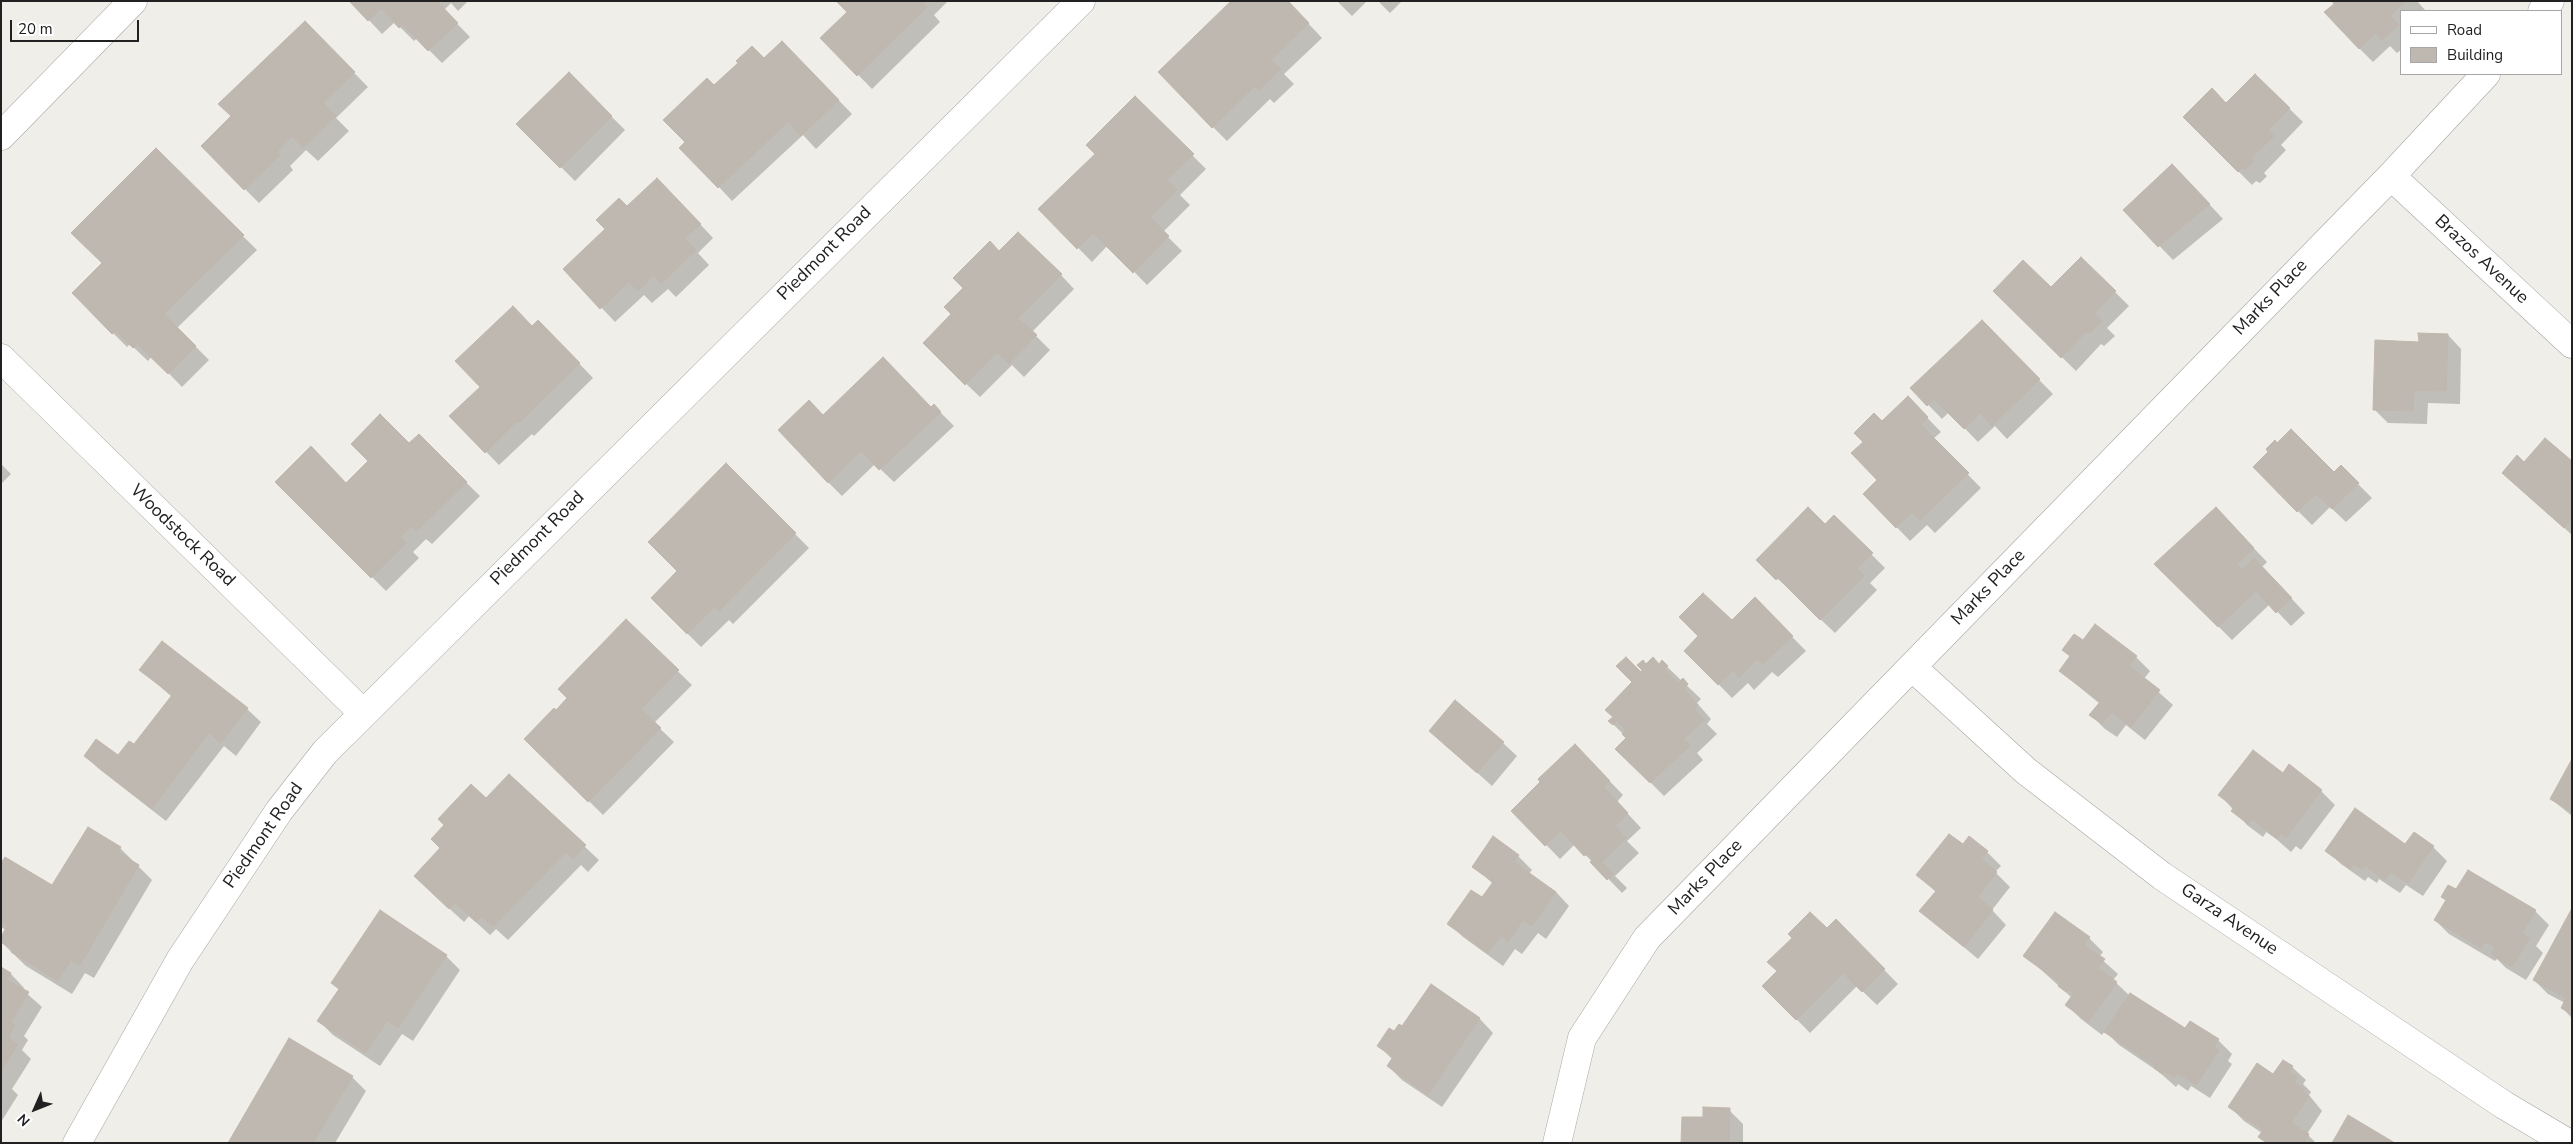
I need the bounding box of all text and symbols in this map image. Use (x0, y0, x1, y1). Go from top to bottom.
scale bar (12, 10, 141, 42)
legend (2400, 10, 2563, 75)
text: 20 m (18, 19, 53, 39)
text: Road (2447, 20, 2482, 40)
text: Building (2447, 45, 2503, 65)
street label: Piedmont Road (773, 202, 877, 306)
street label: Brazos Avenue (2429, 211, 2533, 309)
street label: Marks Place (2229, 255, 2313, 341)
street label: Woodstock Road (125, 480, 239, 592)
street label: Piedmont Road (486, 487, 590, 591)
street label: Marks Place (1947, 545, 2031, 631)
street label: Piedmont Road (220, 779, 308, 893)
street label: Marks Place (1664, 835, 1748, 921)
street label: Garza Avenue (2176, 880, 2282, 960)
north arrow (10, 1084, 60, 1134)
text: N (13, 1109, 34, 1130)

